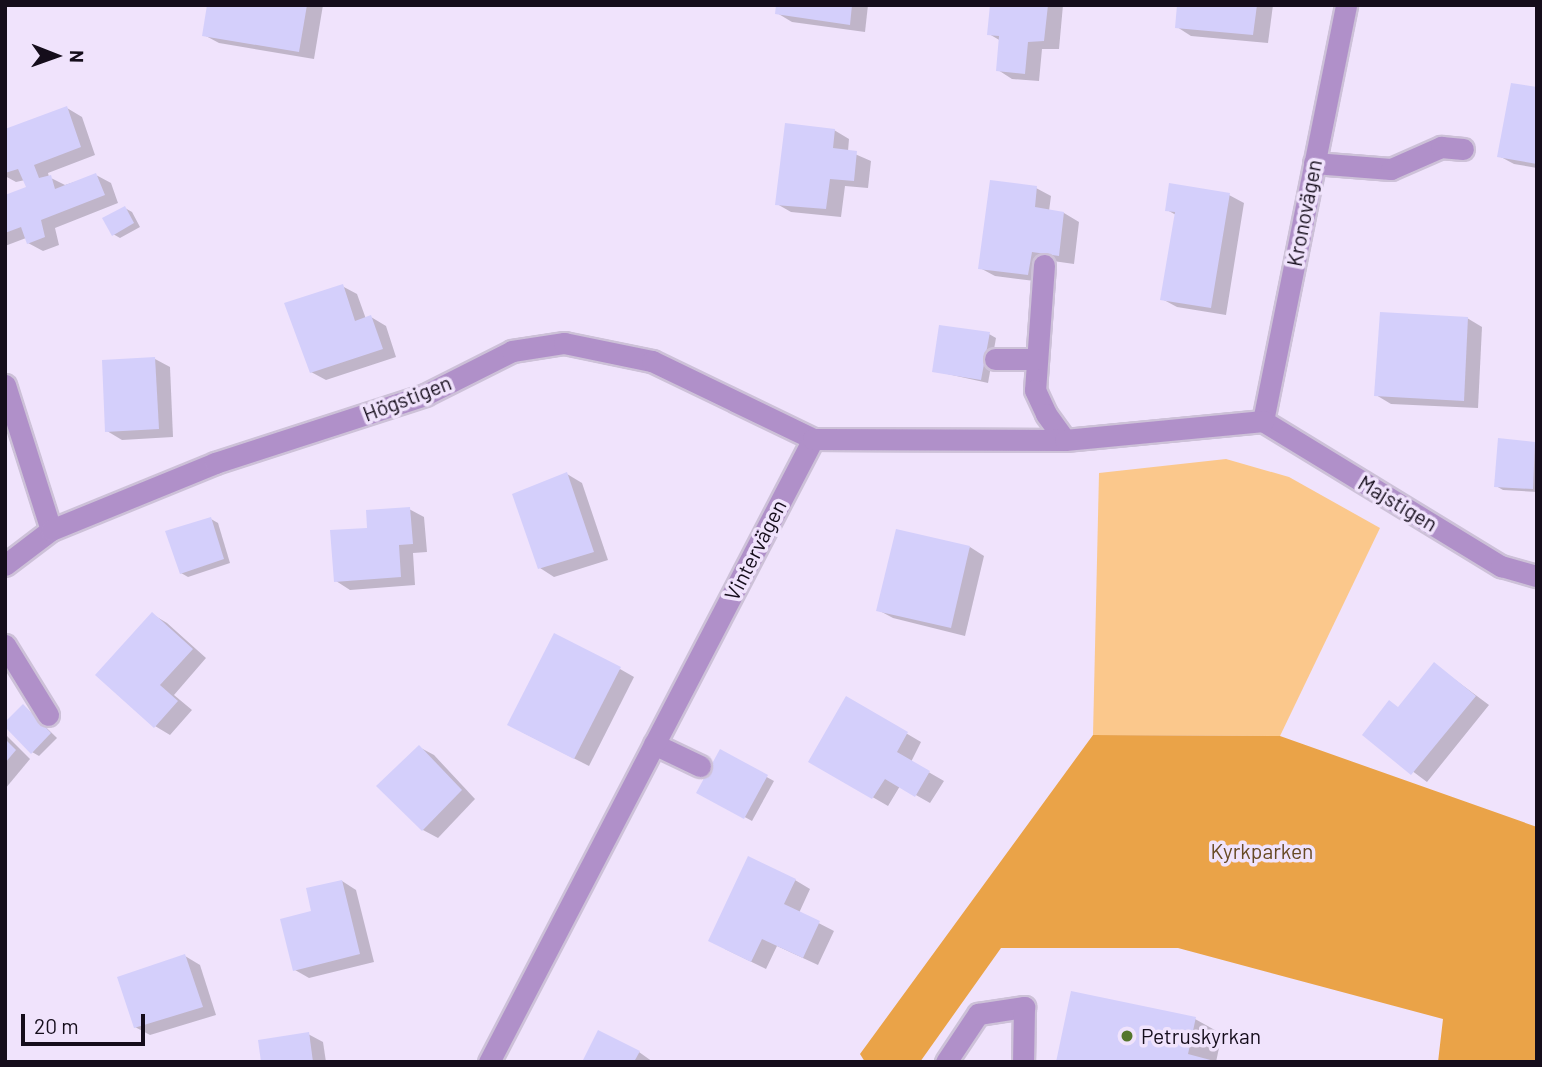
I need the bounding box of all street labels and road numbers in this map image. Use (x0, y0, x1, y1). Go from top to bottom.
street label: Kronovägen (1281, 157, 1327, 269)
street label: Högstigen (359, 370, 455, 426)
street label: Majstigen (1354, 470, 1442, 536)
street label: Vintervägen (719, 495, 791, 605)

